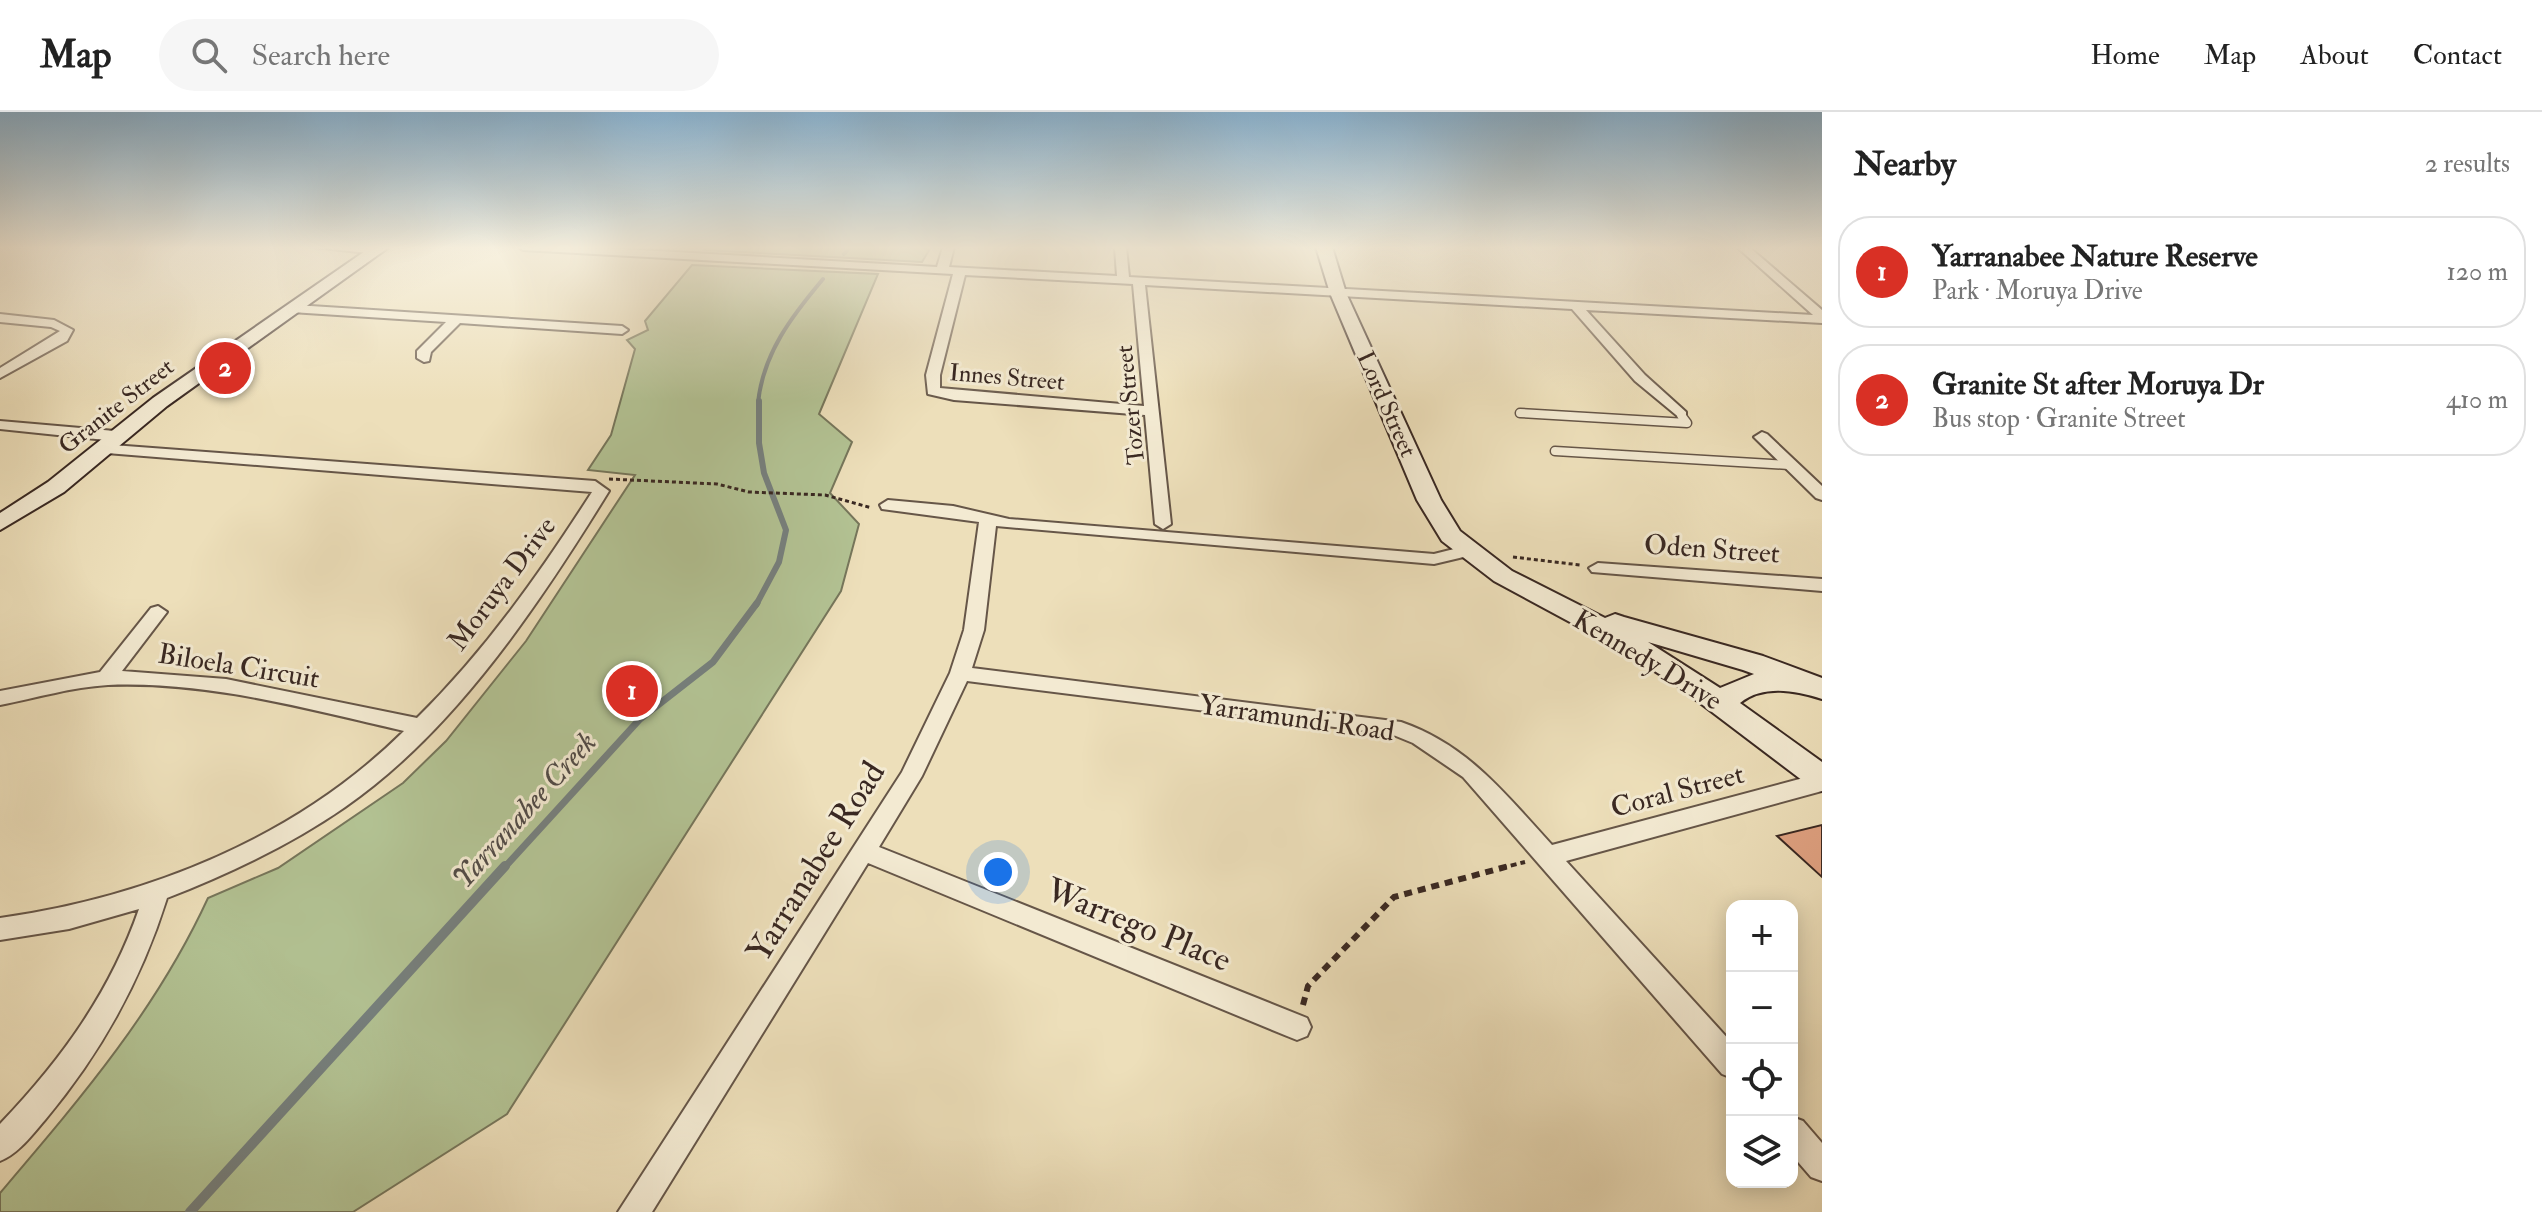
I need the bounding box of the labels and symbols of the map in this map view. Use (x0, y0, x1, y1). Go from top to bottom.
pin: 2 (199, 338, 251, 398)
street label: Tozer Street (1109, 344, 1152, 466)
street label: Lord Street (1349, 346, 1424, 462)
street label: Granite Street (52, 351, 181, 461)
street label: Innes Street (948, 357, 1066, 398)
street label: Moruya Drive (440, 510, 564, 658)
street label: Oden Street (1643, 527, 1781, 572)
street label: Kennedy Drive (1566, 602, 1728, 719)
street label: Biloela Circuit (156, 636, 322, 696)
pin: 1 (606, 661, 658, 721)
street label: Yarramundi Road (1197, 687, 1397, 750)
water label: Yarranabee Creek (444, 724, 604, 896)
street label: Yarranabee Road (738, 753, 895, 970)
street label: Coral Street (1607, 757, 1748, 826)
your location (978, 852, 1018, 892)
street label: Warrego Place (1039, 868, 1237, 982)

